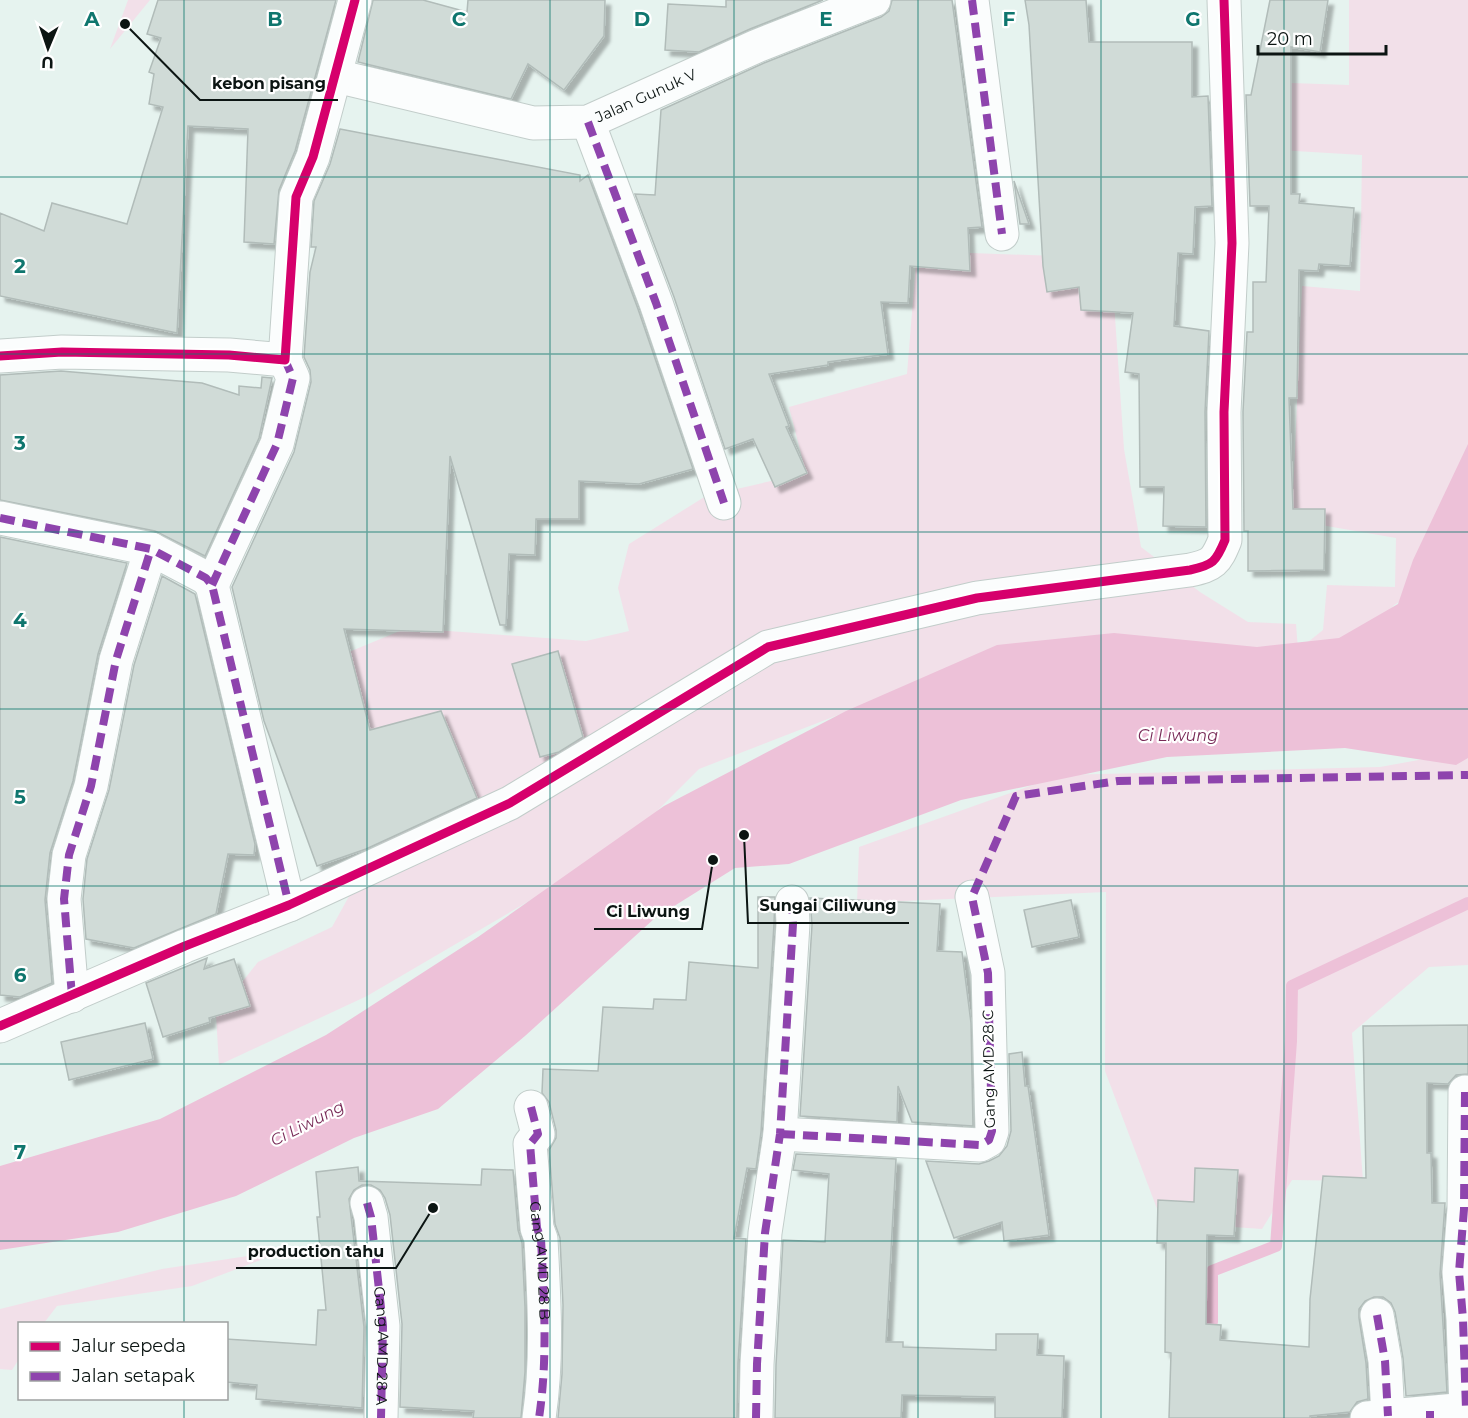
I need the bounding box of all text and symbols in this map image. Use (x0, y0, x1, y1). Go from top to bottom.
text: A (83, 7, 100, 31)
text: B (267, 7, 283, 31)
text: C (452, 7, 467, 31)
text: D (634, 7, 650, 31)
text: E (819, 7, 833, 31)
text: F (1003, 7, 1016, 31)
text: G (1185, 7, 1201, 31)
north arrow (18, 18, 78, 78)
scale bar (1258, 18, 1386, 56)
text: 20 m (1267, 28, 1313, 50)
text: U (41, 53, 54, 72)
street label: Jalan Gunuk V (591, 64, 700, 127)
callout: kebon pisang (200, 66, 338, 100)
text: kebon pisang (212, 74, 326, 93)
text: 2 (14, 254, 26, 278)
text: 3 (13, 431, 26, 455)
text: 4 (13, 608, 27, 632)
water label: Ci Liwung (1138, 726, 1218, 745)
text: 5 (14, 785, 26, 809)
callout: Sungai Ciliwung (748, 889, 909, 923)
callout: Ci Liwung (594, 895, 702, 929)
text: Sungai Ciliwung (759, 896, 897, 915)
text: Ci Liwung (606, 902, 690, 921)
text: 6 (14, 963, 27, 987)
street label: Gang AMD 28 C (978, 1009, 999, 1129)
water label: Ci Liwung (267, 1097, 347, 1150)
text: 7 (14, 1140, 26, 1164)
street label: Gang AMD 28 B (526, 1200, 554, 1320)
callout: production tahu (236, 1234, 396, 1268)
text: production tahu (248, 1242, 384, 1261)
street label: Gang AMD 28 A (370, 1285, 393, 1406)
legend (18, 1322, 228, 1400)
text: Jalur sepeda (71, 1335, 186, 1357)
text: Jalan setapak (71, 1365, 195, 1387)

